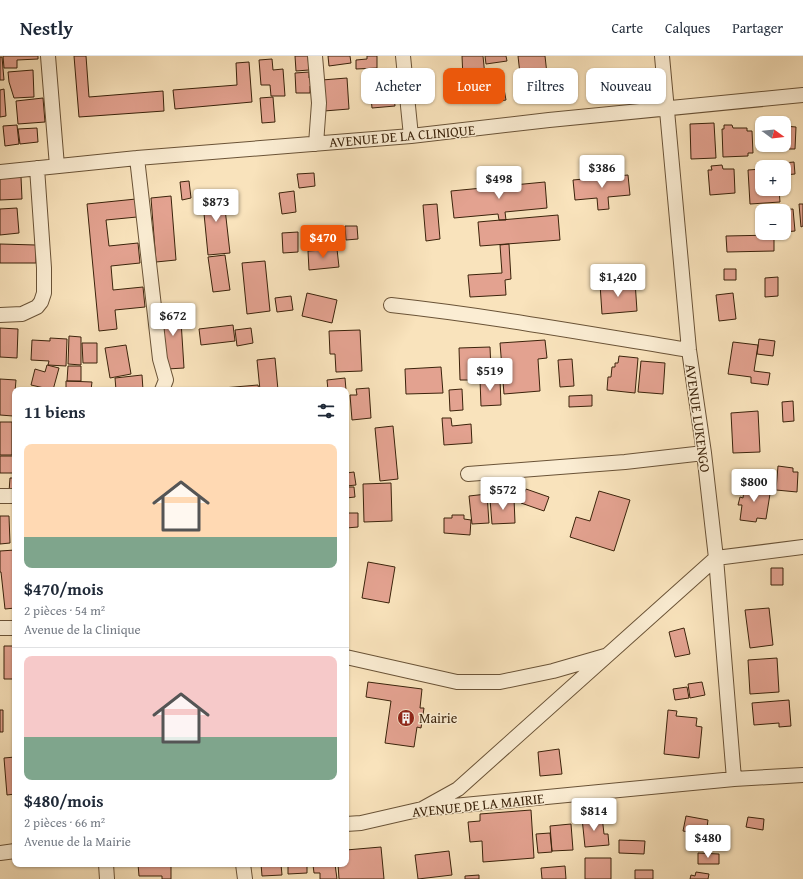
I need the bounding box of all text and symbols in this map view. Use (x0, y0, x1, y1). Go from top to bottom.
text: Nestly (20, 14, 73, 42)
text: Carte (611, 18, 643, 38)
text: Calques (665, 18, 710, 38)
text: Partager (732, 18, 783, 38)
chip: Acheter (361, 68, 435, 104)
chip: Louer (443, 68, 505, 104)
chip: Filtres (513, 68, 578, 104)
chip: Nouveau (586, 68, 666, 104)
north arrow (755, 116, 791, 152)
map controls (755, 116, 791, 240)
street label: AVENUE DE LA CLINIQUE (328, 120, 476, 152)
pin: $386 (578, 155, 626, 189)
text: $386 (589, 158, 615, 177)
button: + (755, 160, 791, 196)
pin: $498 (475, 166, 523, 200)
text: $498 (486, 169, 512, 188)
pin: $873 (192, 189, 240, 223)
text: $873 (203, 192, 229, 211)
button: − (755, 204, 791, 240)
pin: $470 (299, 225, 347, 259)
text: $470 (310, 228, 336, 247)
pin: $1,420 (585, 264, 651, 298)
text: $1,420 (599, 267, 637, 286)
pin: $672 (149, 303, 197, 337)
text: $672 (160, 306, 186, 325)
pin: $519 (466, 358, 514, 392)
text: $519 (477, 361, 503, 380)
street label: AVENUE LUKENGO (680, 362, 716, 474)
text: 11 biens (24, 399, 86, 424)
icon: filters (315, 400, 337, 422)
pin: $800 (730, 469, 778, 503)
icon: home (145, 470, 217, 542)
text: $800 (741, 472, 767, 491)
pin: $572 (479, 477, 527, 511)
text: $572 (490, 480, 516, 499)
text: $470/mois (24, 576, 104, 601)
text: 2 pièces · 54 m² (24, 601, 105, 620)
text: Avenue de la Clinique (24, 620, 141, 639)
icon: home (145, 682, 217, 754)
building icon: Mairie (396, 708, 416, 728)
place label: Mairie (419, 708, 458, 728)
text: $480/mois (24, 788, 104, 813)
street label: AVENUE DE LA MAIRIE (411, 788, 545, 822)
pin: $814 (570, 798, 618, 832)
text: $814 (581, 801, 607, 820)
text: 2 pièces · 66 m² (24, 813, 105, 832)
pin: $480 (684, 825, 732, 859)
text: $480 (695, 828, 721, 847)
text: Avenue de la Mairie (24, 832, 131, 851)

